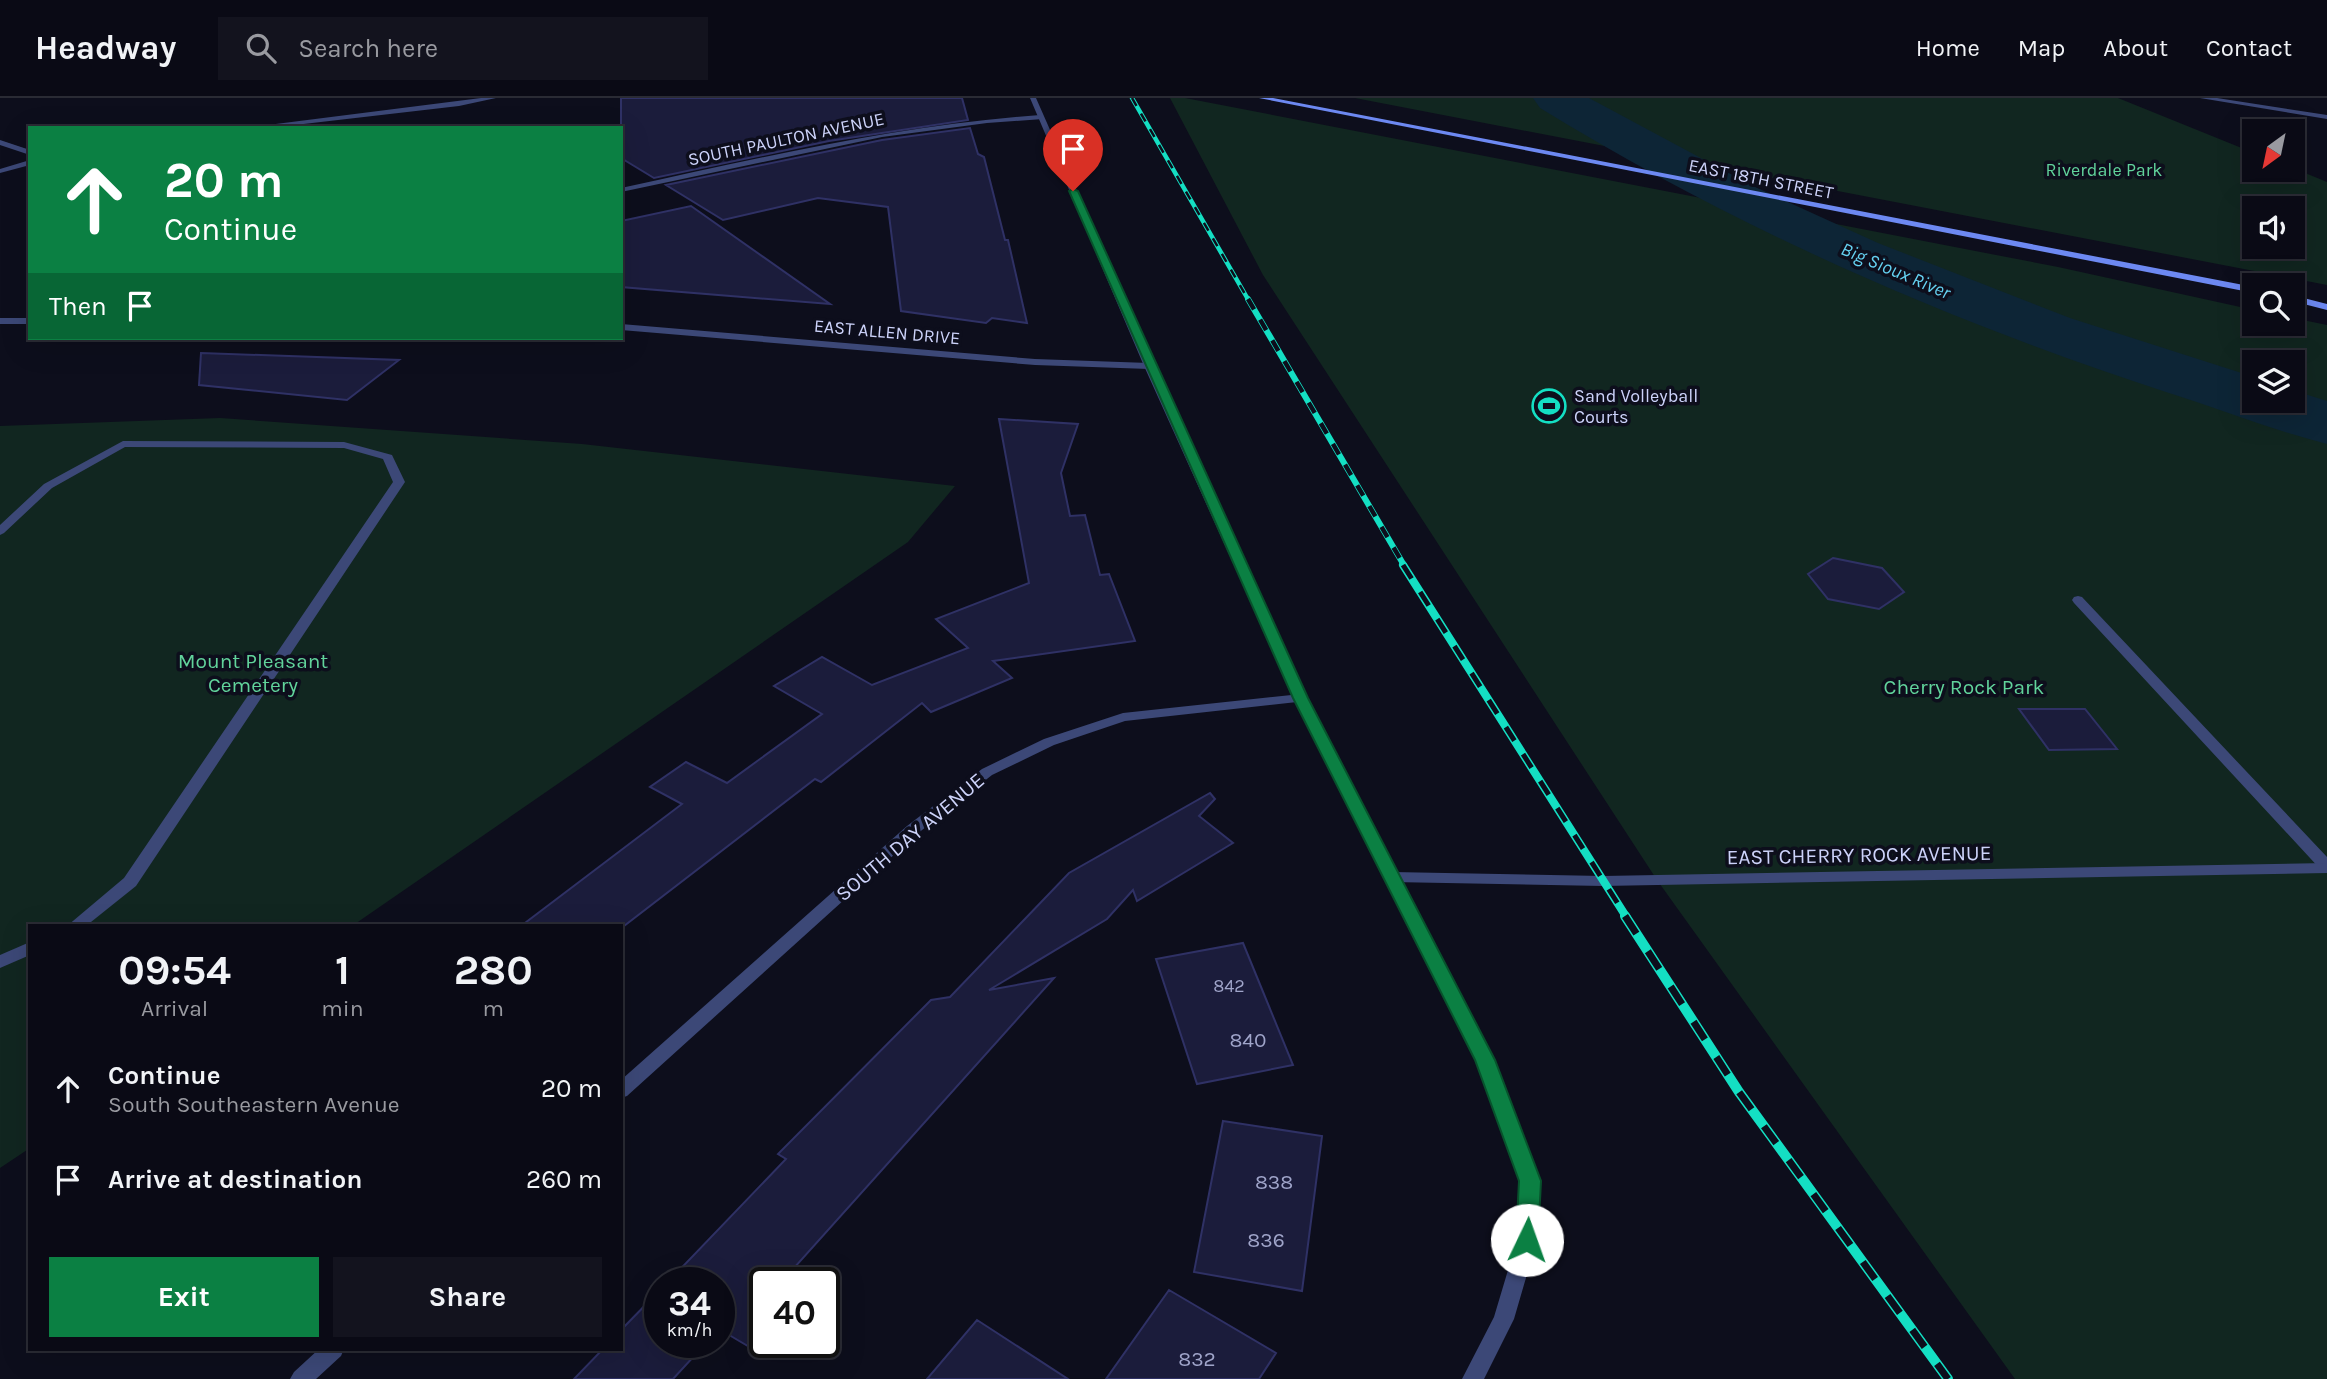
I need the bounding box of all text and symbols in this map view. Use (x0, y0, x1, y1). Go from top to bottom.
search box (218, 17, 708, 80)
text: Headway (35, 29, 176, 67)
icon: search (242, 29, 280, 67)
text: Search here (298, 33, 438, 64)
text: Home (1916, 34, 1980, 62)
text: Map (2018, 34, 2065, 62)
text: About (2103, 34, 2168, 62)
text: Contact (2206, 34, 2292, 62)
street label: SOUTH PAULTON AVENUE (686, 107, 886, 171)
pin (1043, 119, 1103, 191)
north arrow (2242, 119, 2305, 182)
map controls (2242, 119, 2305, 413)
icon: arrive (1054, 130, 1092, 168)
text: 20 m (164, 152, 284, 209)
icon: ahead (49, 154, 140, 245)
street label: EAST 18TH STREET (1687, 154, 1835, 204)
park label: Riverdale Park (2046, 159, 2162, 181)
button: sound (2242, 196, 2305, 259)
text: Continue (164, 211, 297, 248)
water label: Big Sioux River (1837, 238, 1955, 304)
button: search (2242, 273, 2305, 336)
icon: arrive (121, 287, 159, 325)
text: Then (49, 291, 107, 322)
street label: EAST ALLEN DRIVE (813, 315, 961, 349)
button: layers (2242, 350, 2305, 413)
place label: Sand Volleyball Courts (1574, 385, 1698, 428)
sports icon: Sand Volleyball Courts (1530, 387, 1568, 425)
park label: Mount Pleasant Cemetery (178, 649, 328, 697)
park label: Cherry Rock Park (1884, 675, 2045, 699)
street label: SOUTH DAY AVENUE (831, 768, 989, 906)
street label: EAST CHERRY ROCK AVENUE (1726, 841, 1992, 869)
text: 09:54 (118, 945, 231, 995)
text: 1 (335, 945, 350, 995)
text: 280 (454, 945, 533, 995)
house number: 842 (1213, 975, 1245, 997)
text: Arrival (141, 995, 208, 1022)
text: min (321, 995, 364, 1022)
text: m (482, 995, 504, 1022)
house number: 840 (1229, 1028, 1267, 1052)
text: Continue (108, 1060, 220, 1091)
icon: ahead (49, 1070, 87, 1108)
text: 20 m (541, 1073, 602, 1104)
text: South Southeastern Avenue (108, 1091, 400, 1118)
icon: arrive (49, 1161, 87, 1199)
text: Arrive at destination (108, 1164, 362, 1195)
text: 260 m (526, 1164, 602, 1195)
house number: 838 (1255, 1170, 1293, 1194)
position arrow (1490, 1203, 1564, 1277)
house number: 836 (1247, 1228, 1285, 1252)
button: Exit (49, 1257, 319, 1337)
button: Share (333, 1257, 602, 1337)
speed limit sign: 40 (749, 1267, 840, 1358)
text: 34 (668, 1283, 711, 1324)
text: km/h (667, 1319, 712, 1341)
house number: 832 (1178, 1347, 1216, 1371)

